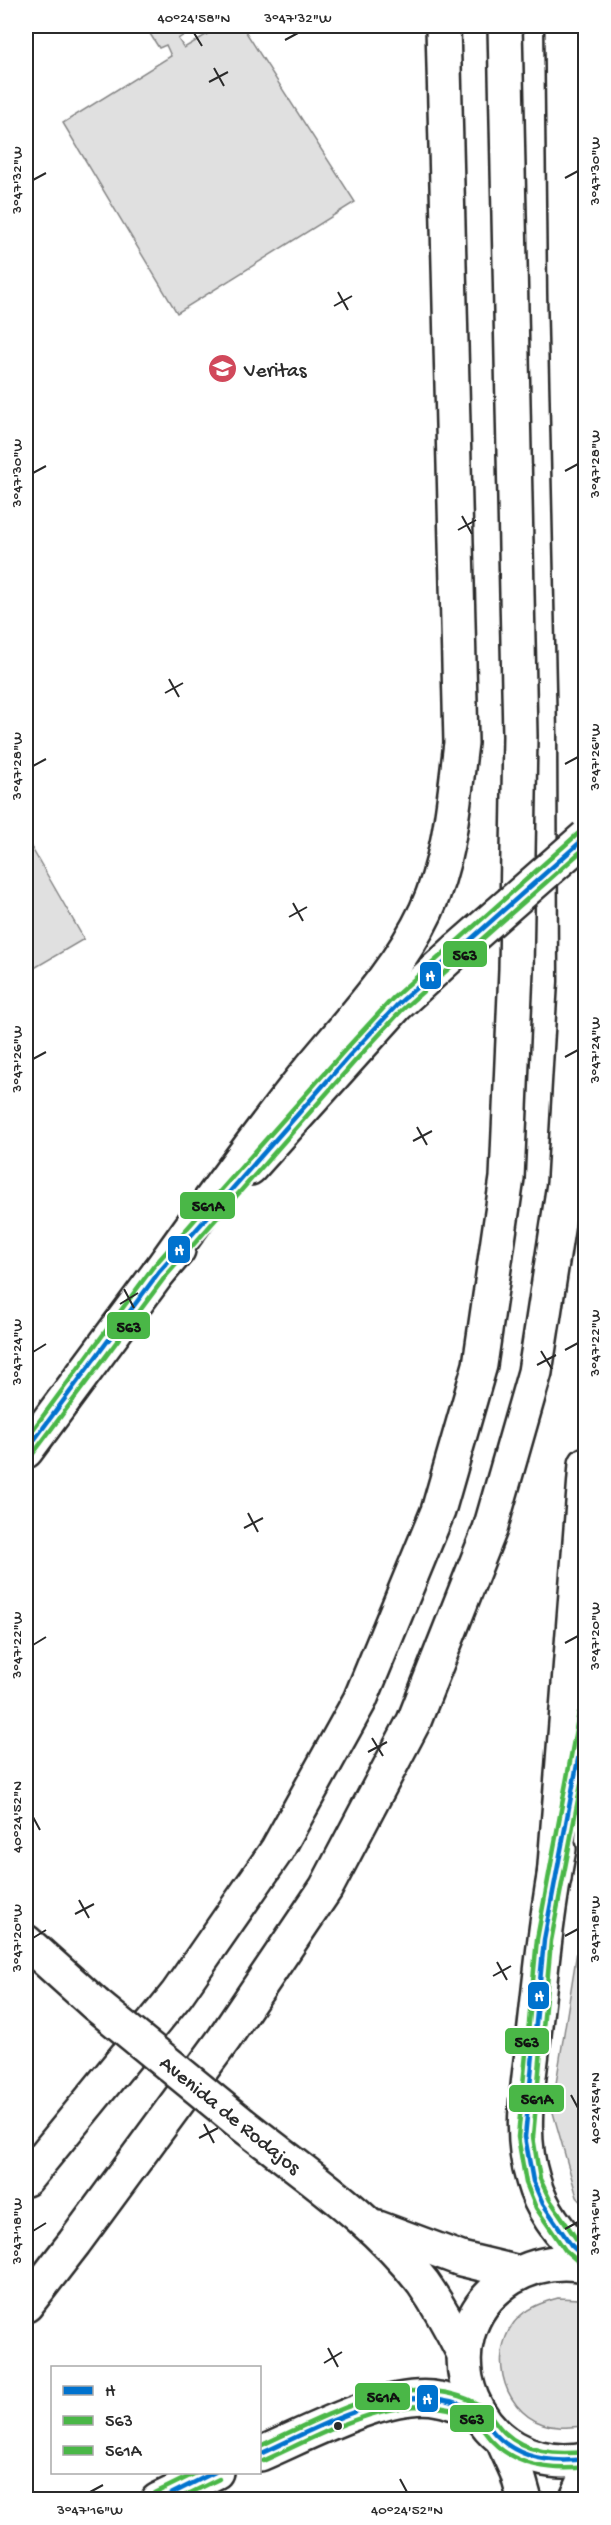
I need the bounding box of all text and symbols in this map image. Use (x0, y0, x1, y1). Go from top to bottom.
text: 40°24'58"N (158, 10, 231, 28)
text: 3°47'32"W (263, 10, 332, 28)
text: 3°47'30"W (587, 136, 605, 206)
text: 3°47'32"W (9, 146, 27, 215)
school or university icon: Veritas (207, 353, 239, 385)
place label: Veritas (243, 360, 308, 385)
text: 3°47'28"W (587, 430, 605, 499)
text: 3°47'30"W (9, 438, 27, 508)
text: 3°47'26"W (587, 723, 605, 792)
text: 3°47'28"W (9, 732, 27, 801)
line badge: 563 (442, 940, 488, 968)
text: 563 (453, 948, 477, 967)
line badge: H (419, 961, 442, 990)
text: H (425, 969, 435, 988)
text: 3°47'24"W (587, 1016, 605, 1084)
text: 3°47'26"W (9, 1025, 27, 1094)
line badge: 561A (179, 1191, 236, 1220)
text: 561A (192, 1199, 226, 1218)
line badge: H (167, 1235, 191, 1264)
text: H (174, 1243, 184, 1262)
text: 3°47'22"W (587, 1309, 605, 1377)
line badge: 563 (106, 1311, 151, 1340)
text: 3°47'24"W (9, 1318, 27, 1386)
text: 563 (117, 1320, 141, 1339)
text: 3°47'20"W (587, 1602, 605, 1671)
text: 3°47'22"W (9, 1611, 27, 1679)
text: 40°24'52"N (9, 1781, 27, 1853)
text: 3°47'18"W (587, 1896, 605, 1963)
text: 3°47'20"W (9, 1904, 27, 1973)
line badge: H (527, 1981, 550, 2010)
text: H (534, 1989, 544, 2008)
line badge: 563 (504, 2027, 550, 2055)
text: 563 (515, 2035, 539, 2054)
street label: Avenida de Rodajos (153, 2052, 306, 2182)
text: 40°24'54"N (587, 2072, 605, 2144)
line badge: 561A (508, 2084, 565, 2113)
text: 561A (521, 2092, 555, 2111)
text: 3°47'16"W (587, 2189, 605, 2256)
text: 3°47'18"W (9, 2198, 27, 2265)
legend (51, 2366, 261, 2474)
text: H (105, 2382, 116, 2403)
line badge: 561A (354, 2382, 411, 2411)
line badge: H (416, 2384, 439, 2413)
text: 561A (367, 2390, 401, 2409)
text: H (422, 2392, 432, 2411)
line badge: 563 (449, 2404, 495, 2433)
text: 563 (105, 2412, 133, 2433)
text: 563 (460, 2412, 484, 2431)
unlabelled marker (332, 2420, 344, 2432)
text: 561A (105, 2442, 143, 2463)
text: 3°47'16"W (56, 2502, 123, 2520)
text: 40°24'52"N (371, 2502, 443, 2520)

